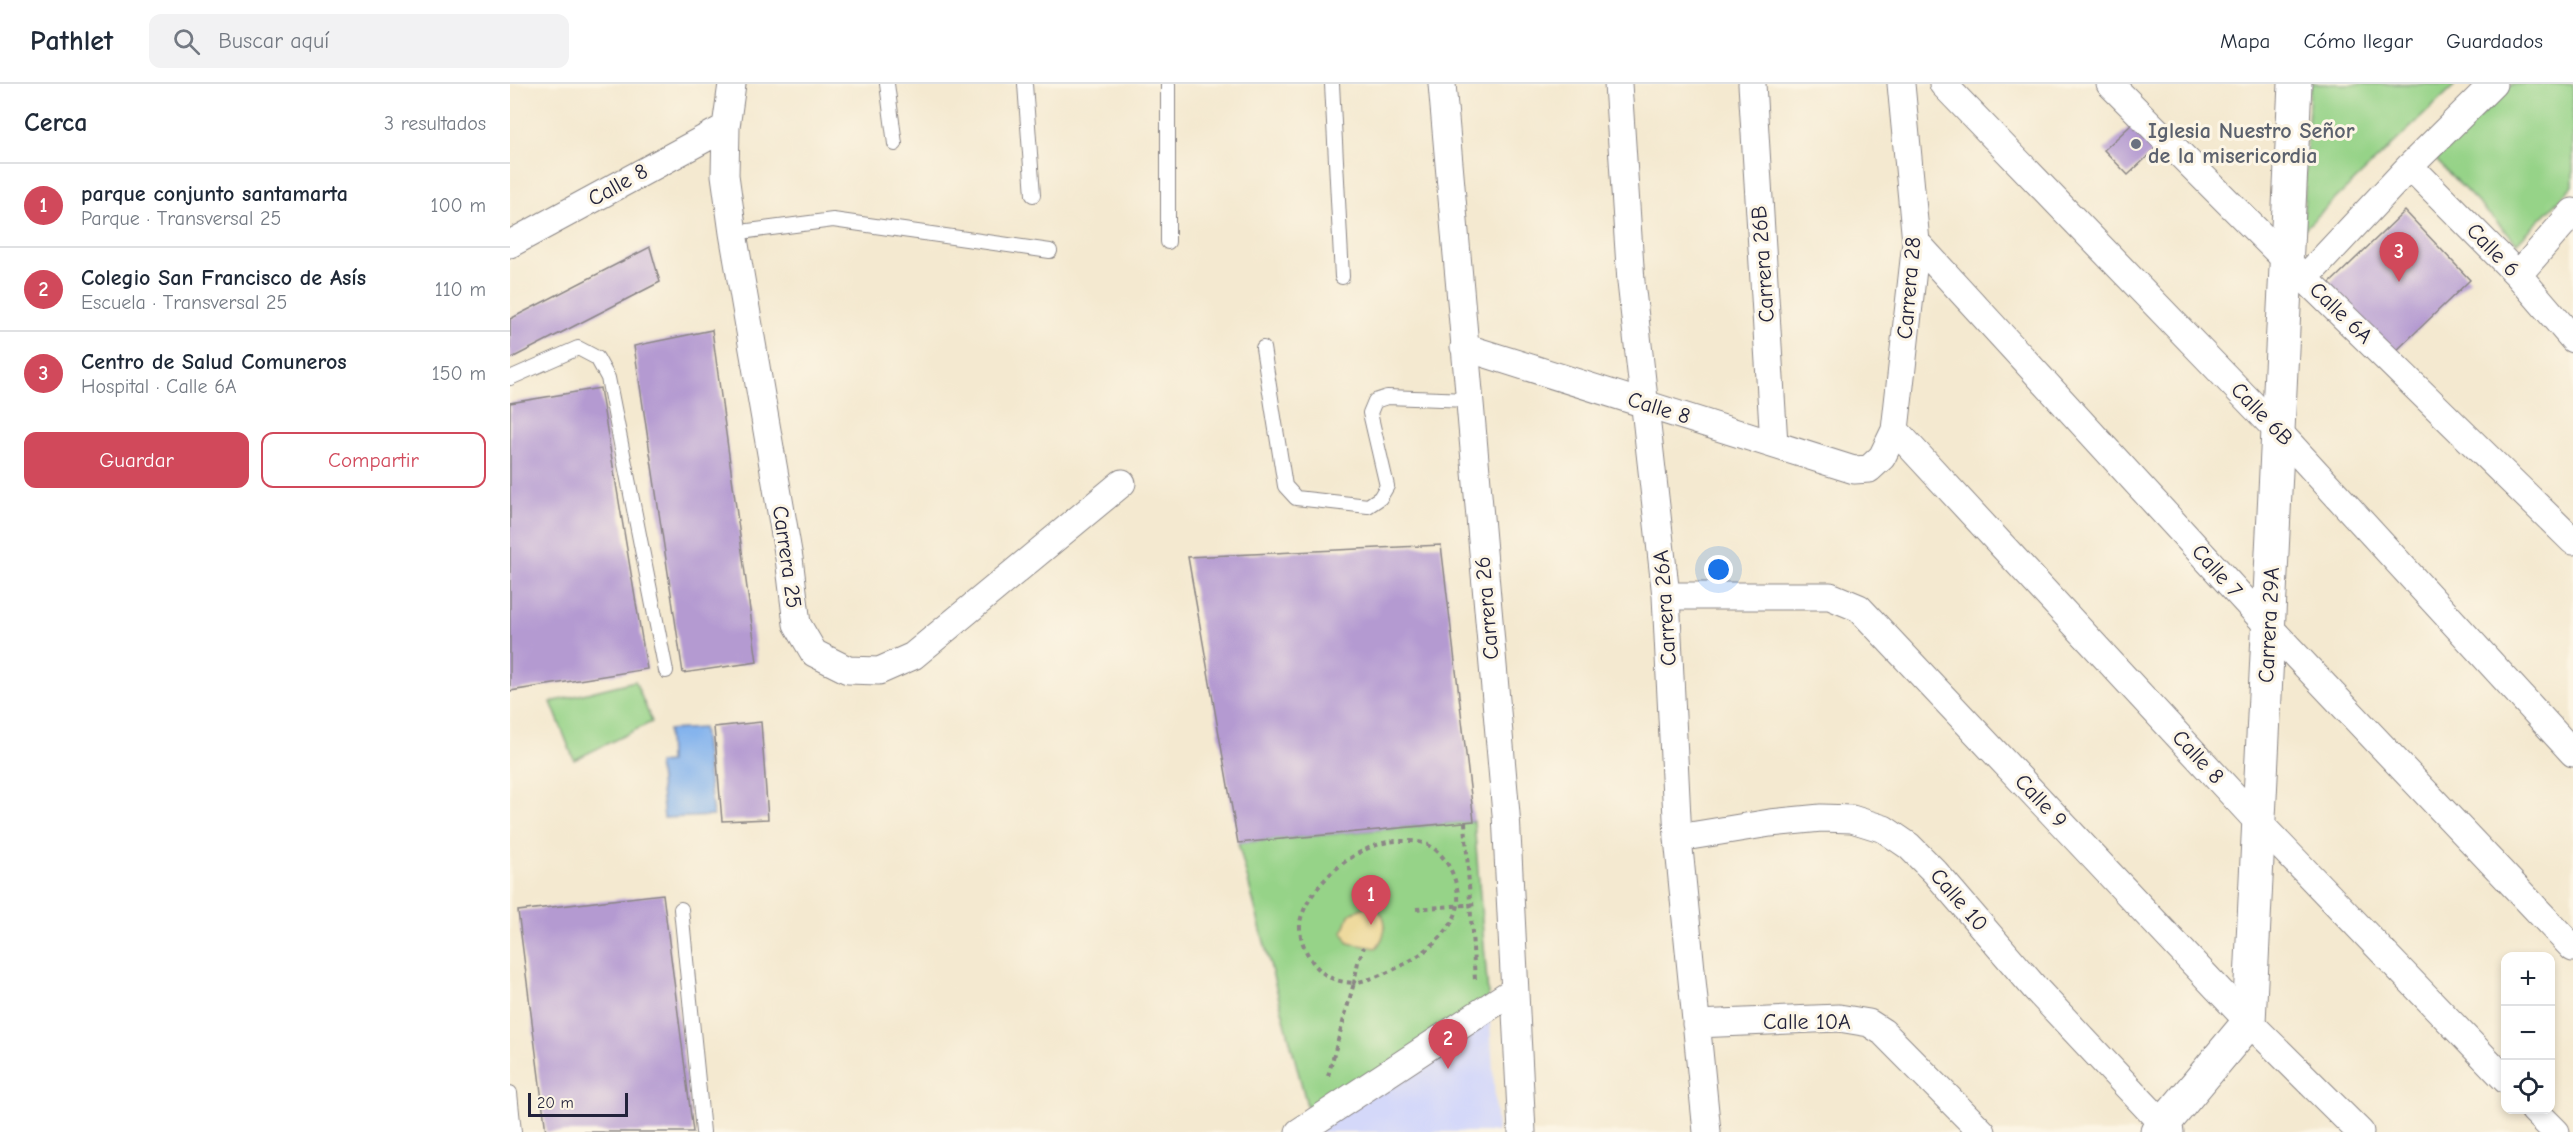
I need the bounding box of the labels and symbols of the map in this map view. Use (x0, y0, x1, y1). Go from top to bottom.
place label: Iglesia Nuestro Señor de la misericordia (2148, 118, 2355, 169)
marker: Iglesia Nuestro Señor de la misericordia (2129, 137, 2143, 151)
street label: Calle 8 (584, 158, 652, 212)
street label: Carrera 26B (1746, 205, 1780, 323)
street label: Calle 6 (2461, 218, 2525, 282)
pin: 3 (2380, 232, 2418, 282)
street label: Carrera 28 (1892, 236, 1926, 340)
street label: Calle 6A (2304, 277, 2378, 349)
street label: Calle 6B (2225, 377, 2299, 451)
street label: Calle 8 (1625, 386, 1693, 430)
street label: Carrera 25 (767, 504, 807, 610)
street label: Calle 7 (2186, 539, 2248, 604)
street label: Carrera 26A (1648, 549, 1682, 667)
street label: Carrera 26 (1470, 555, 1504, 661)
your location (1704, 555, 1733, 584)
street label: Carrera 29A (2253, 566, 2285, 684)
street label: Calle 8 (2167, 725, 2229, 789)
street label: Calle 9 (2009, 769, 2073, 833)
street label: Calle 10 (1925, 863, 1993, 937)
pin: 1 (1352, 876, 1390, 925)
street label: Calle 10A (1763, 1009, 1851, 1035)
pin: 2 (1428, 1020, 1468, 1069)
scale bar (528, 1090, 628, 1118)

